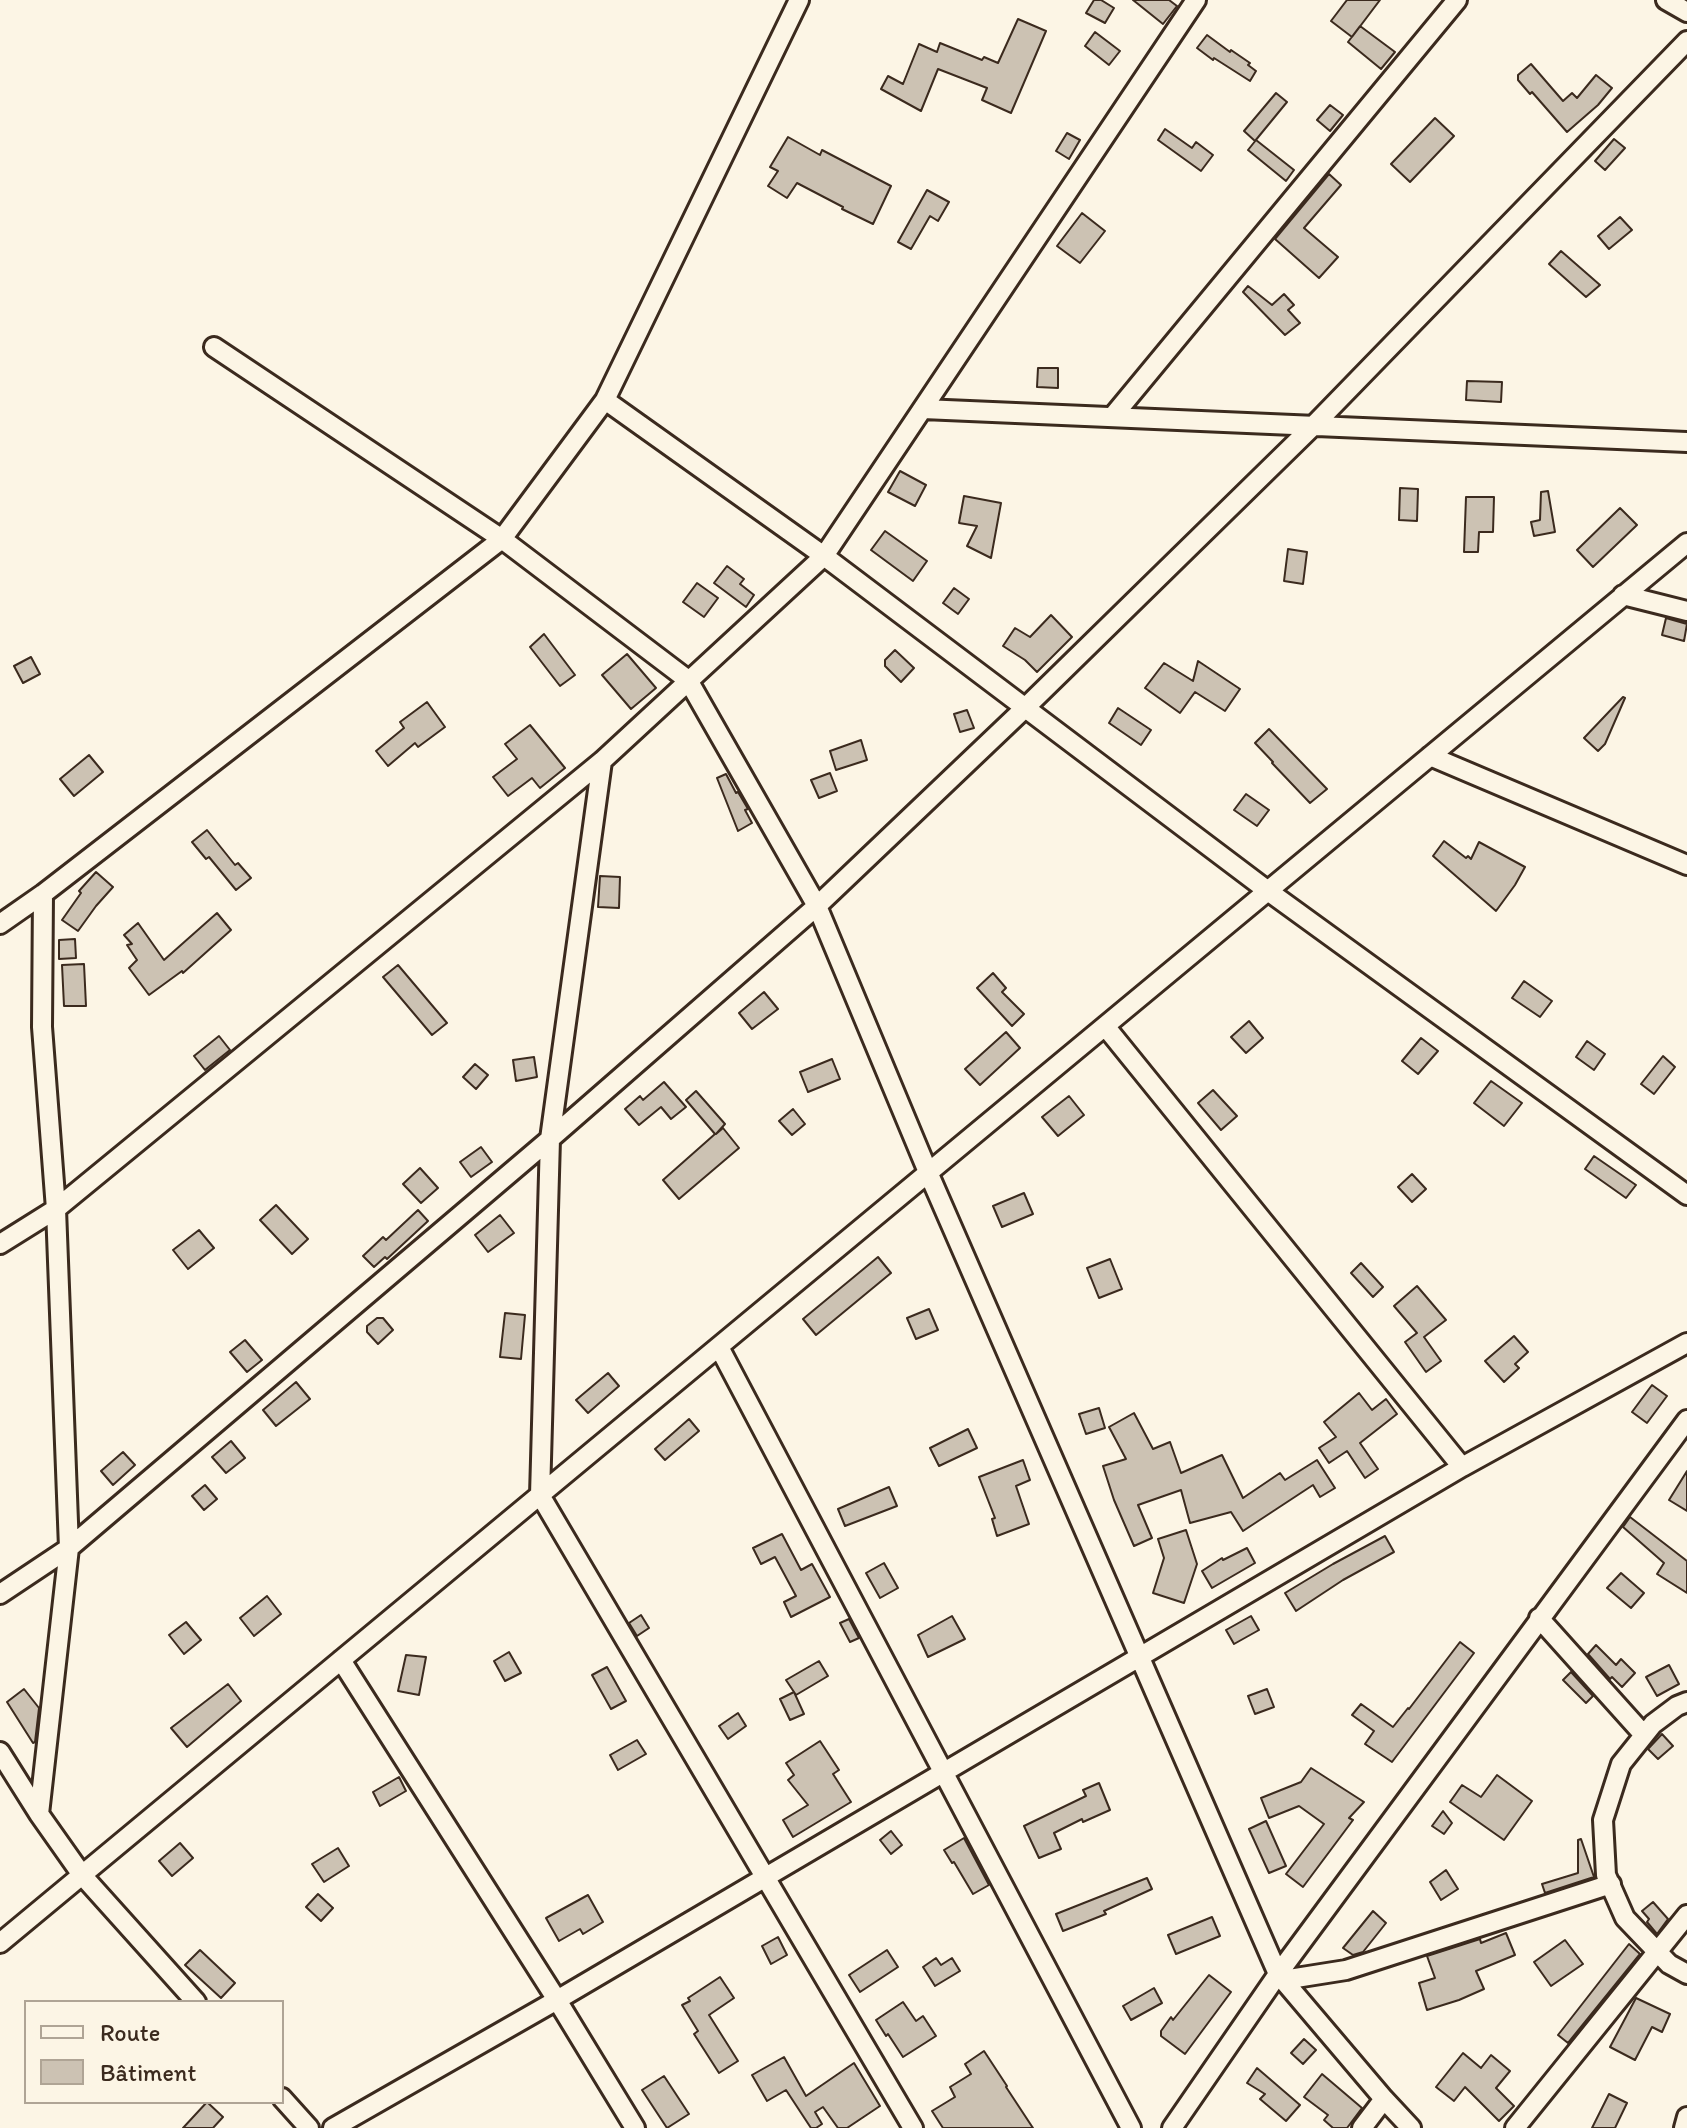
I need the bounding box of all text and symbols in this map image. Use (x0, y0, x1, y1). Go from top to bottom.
legend (24, 2000, 284, 2104)
text: Route (100, 2018, 160, 2047)
text: Bâtiment (100, 2058, 196, 2087)

